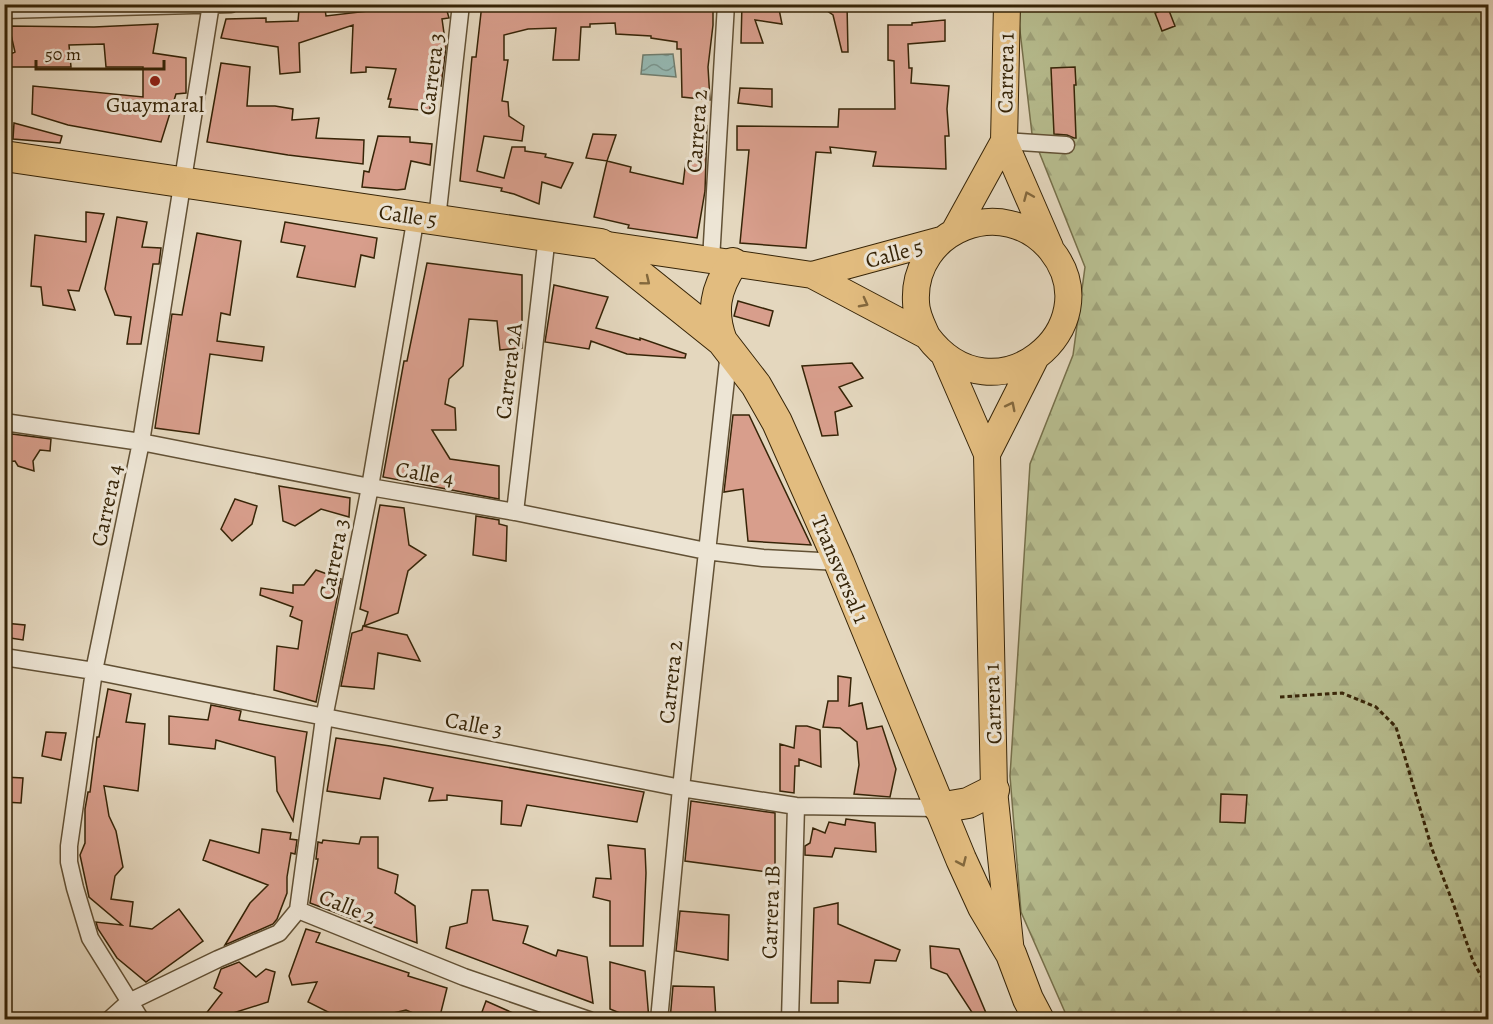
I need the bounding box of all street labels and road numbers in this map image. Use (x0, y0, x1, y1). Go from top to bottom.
street label: Carrera 3 (412, 31, 452, 117)
street label: Carrera 1 (990, 32, 1022, 114)
street label: Carrera 2 (679, 88, 715, 174)
street label: Calle 5 (377, 197, 439, 235)
street label: Calle 5 (862, 232, 926, 276)
street label: Carrera 2A (488, 320, 530, 421)
street label: Calle 4 (393, 454, 456, 494)
street label: Carrera 4 (84, 461, 130, 549)
street label: Transversal 1 (804, 511, 876, 628)
street label: Carrera 3 (311, 516, 357, 603)
street label: Carrera 2 (652, 639, 690, 725)
street label: Carrera 1 (977, 663, 1009, 745)
street label: Calle 3 (442, 705, 505, 745)
street label: Carrera 1B (754, 865, 788, 960)
street label: Calle 2 (314, 882, 381, 932)

